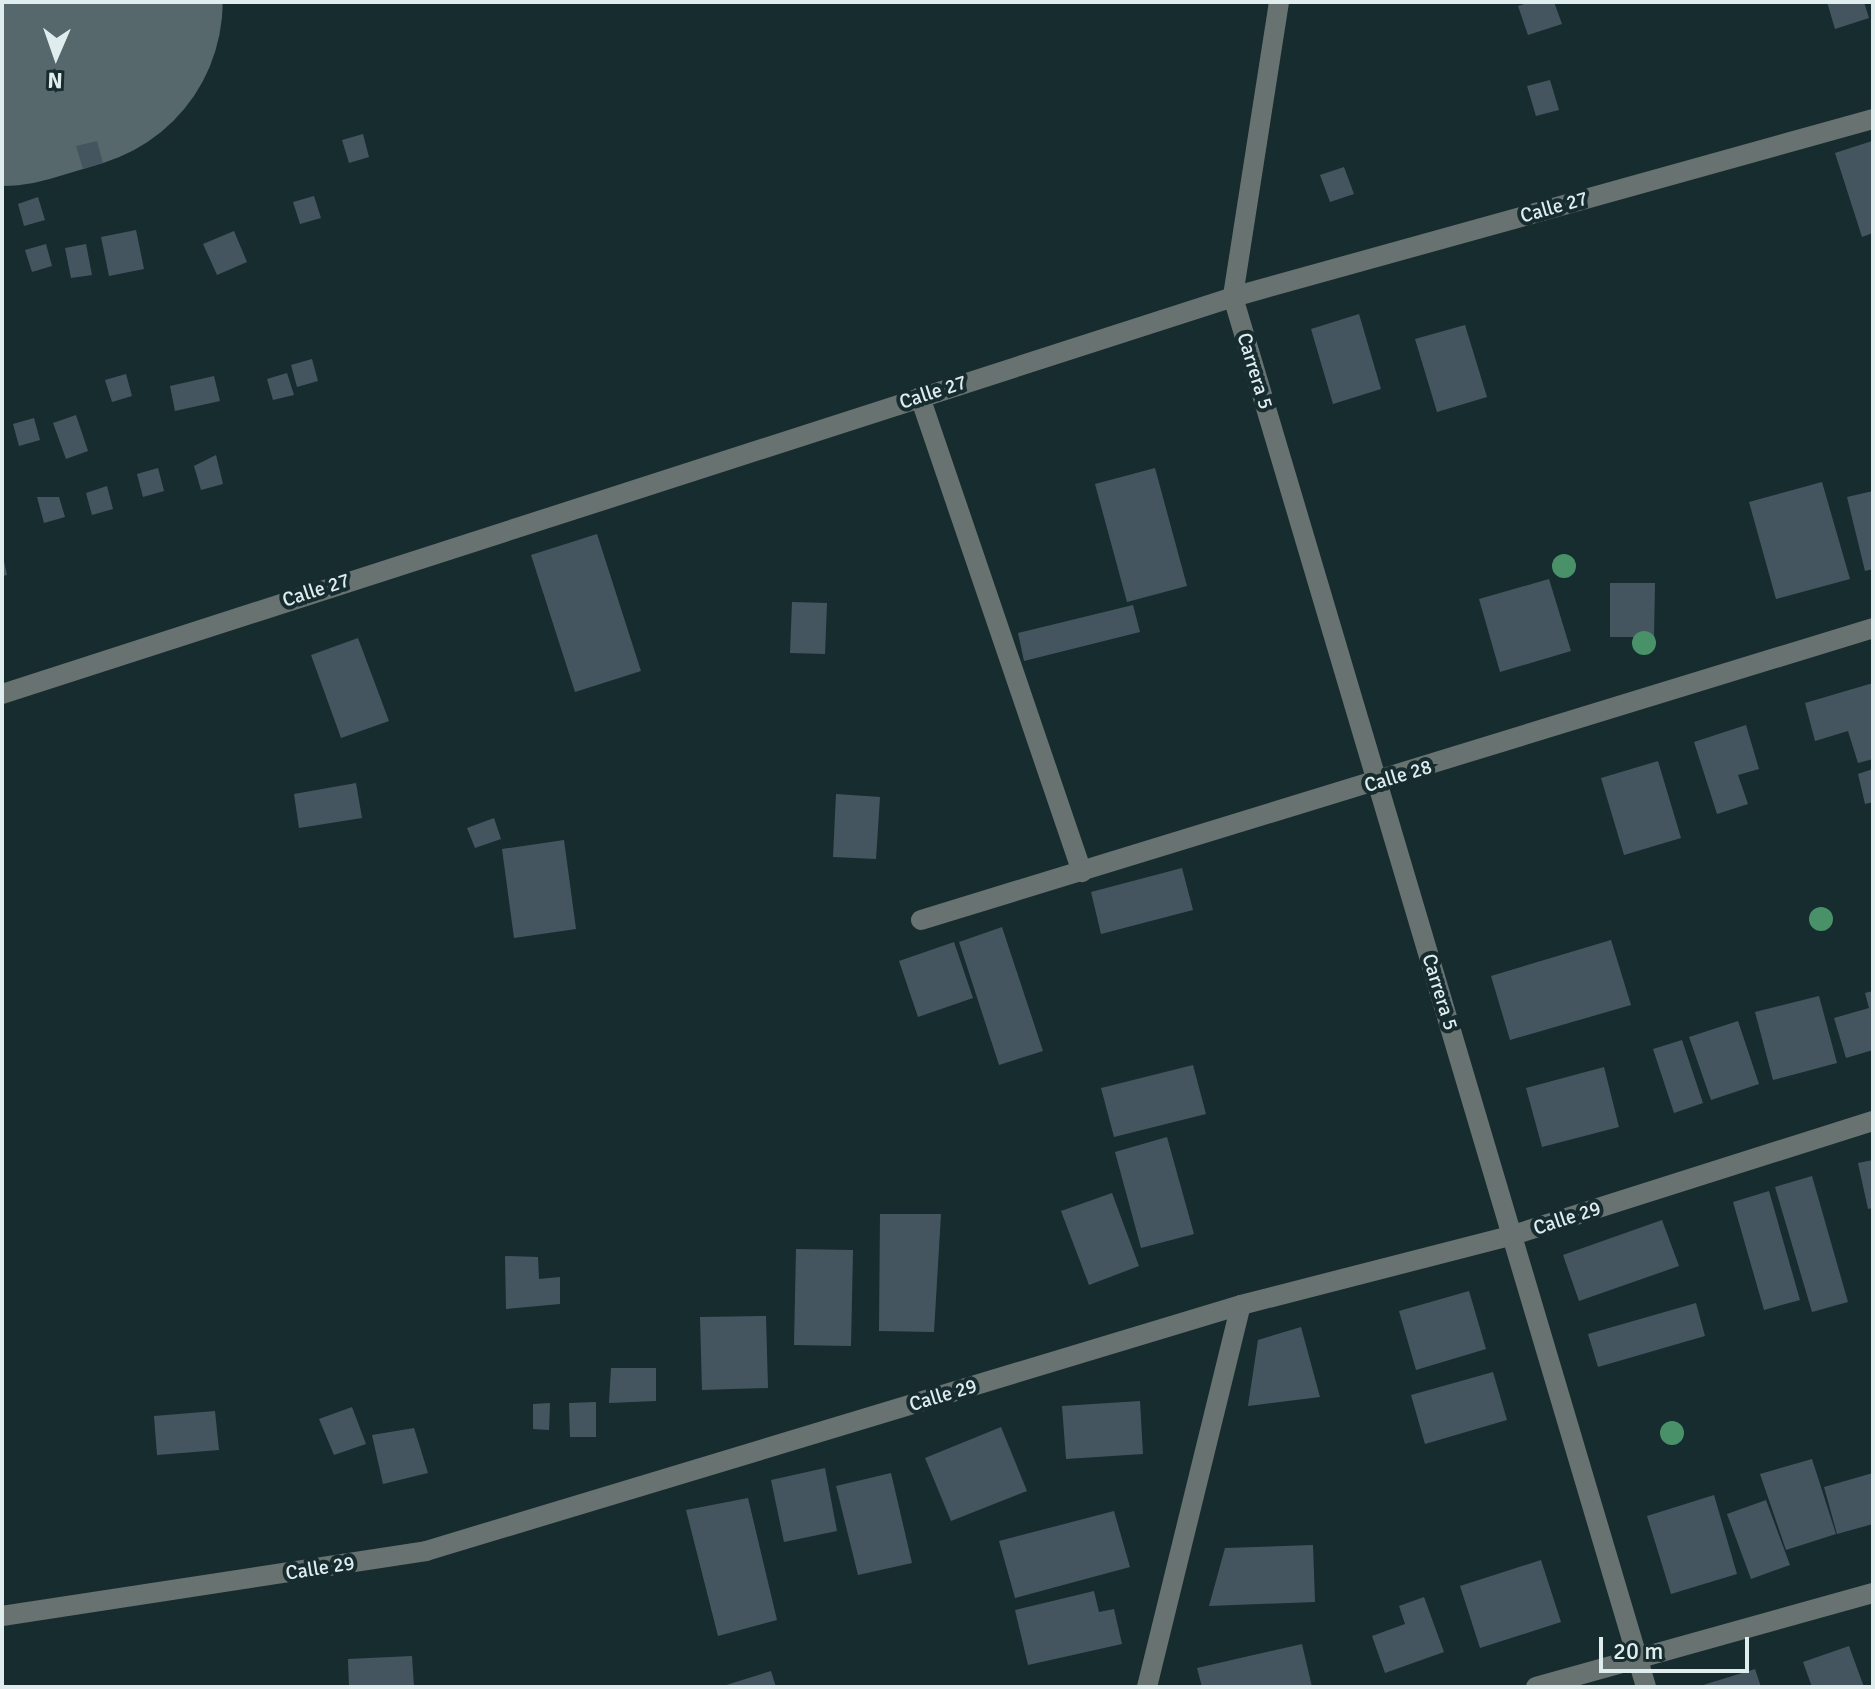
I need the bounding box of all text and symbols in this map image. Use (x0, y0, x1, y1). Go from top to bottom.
north arrow (16, 16, 96, 96)
text: N (47, 67, 63, 94)
street label: Calle 27 (1517, 186, 1591, 228)
street label: Carrera 5 (1232, 330, 1278, 412)
street label: Calle 27 (896, 370, 970, 414)
street label: Calle 27 (279, 568, 353, 612)
street label: Calle 28 (1361, 754, 1435, 798)
street label: Carrera 5 (1417, 951, 1463, 1033)
street label: Calle 29 (1530, 1196, 1604, 1240)
street label: Calle 29 (906, 1373, 980, 1417)
street label: Calle 29 (284, 1551, 356, 1585)
scale bar (1603, 1621, 1753, 1671)
text: 20 m (1613, 1636, 1663, 1666)

